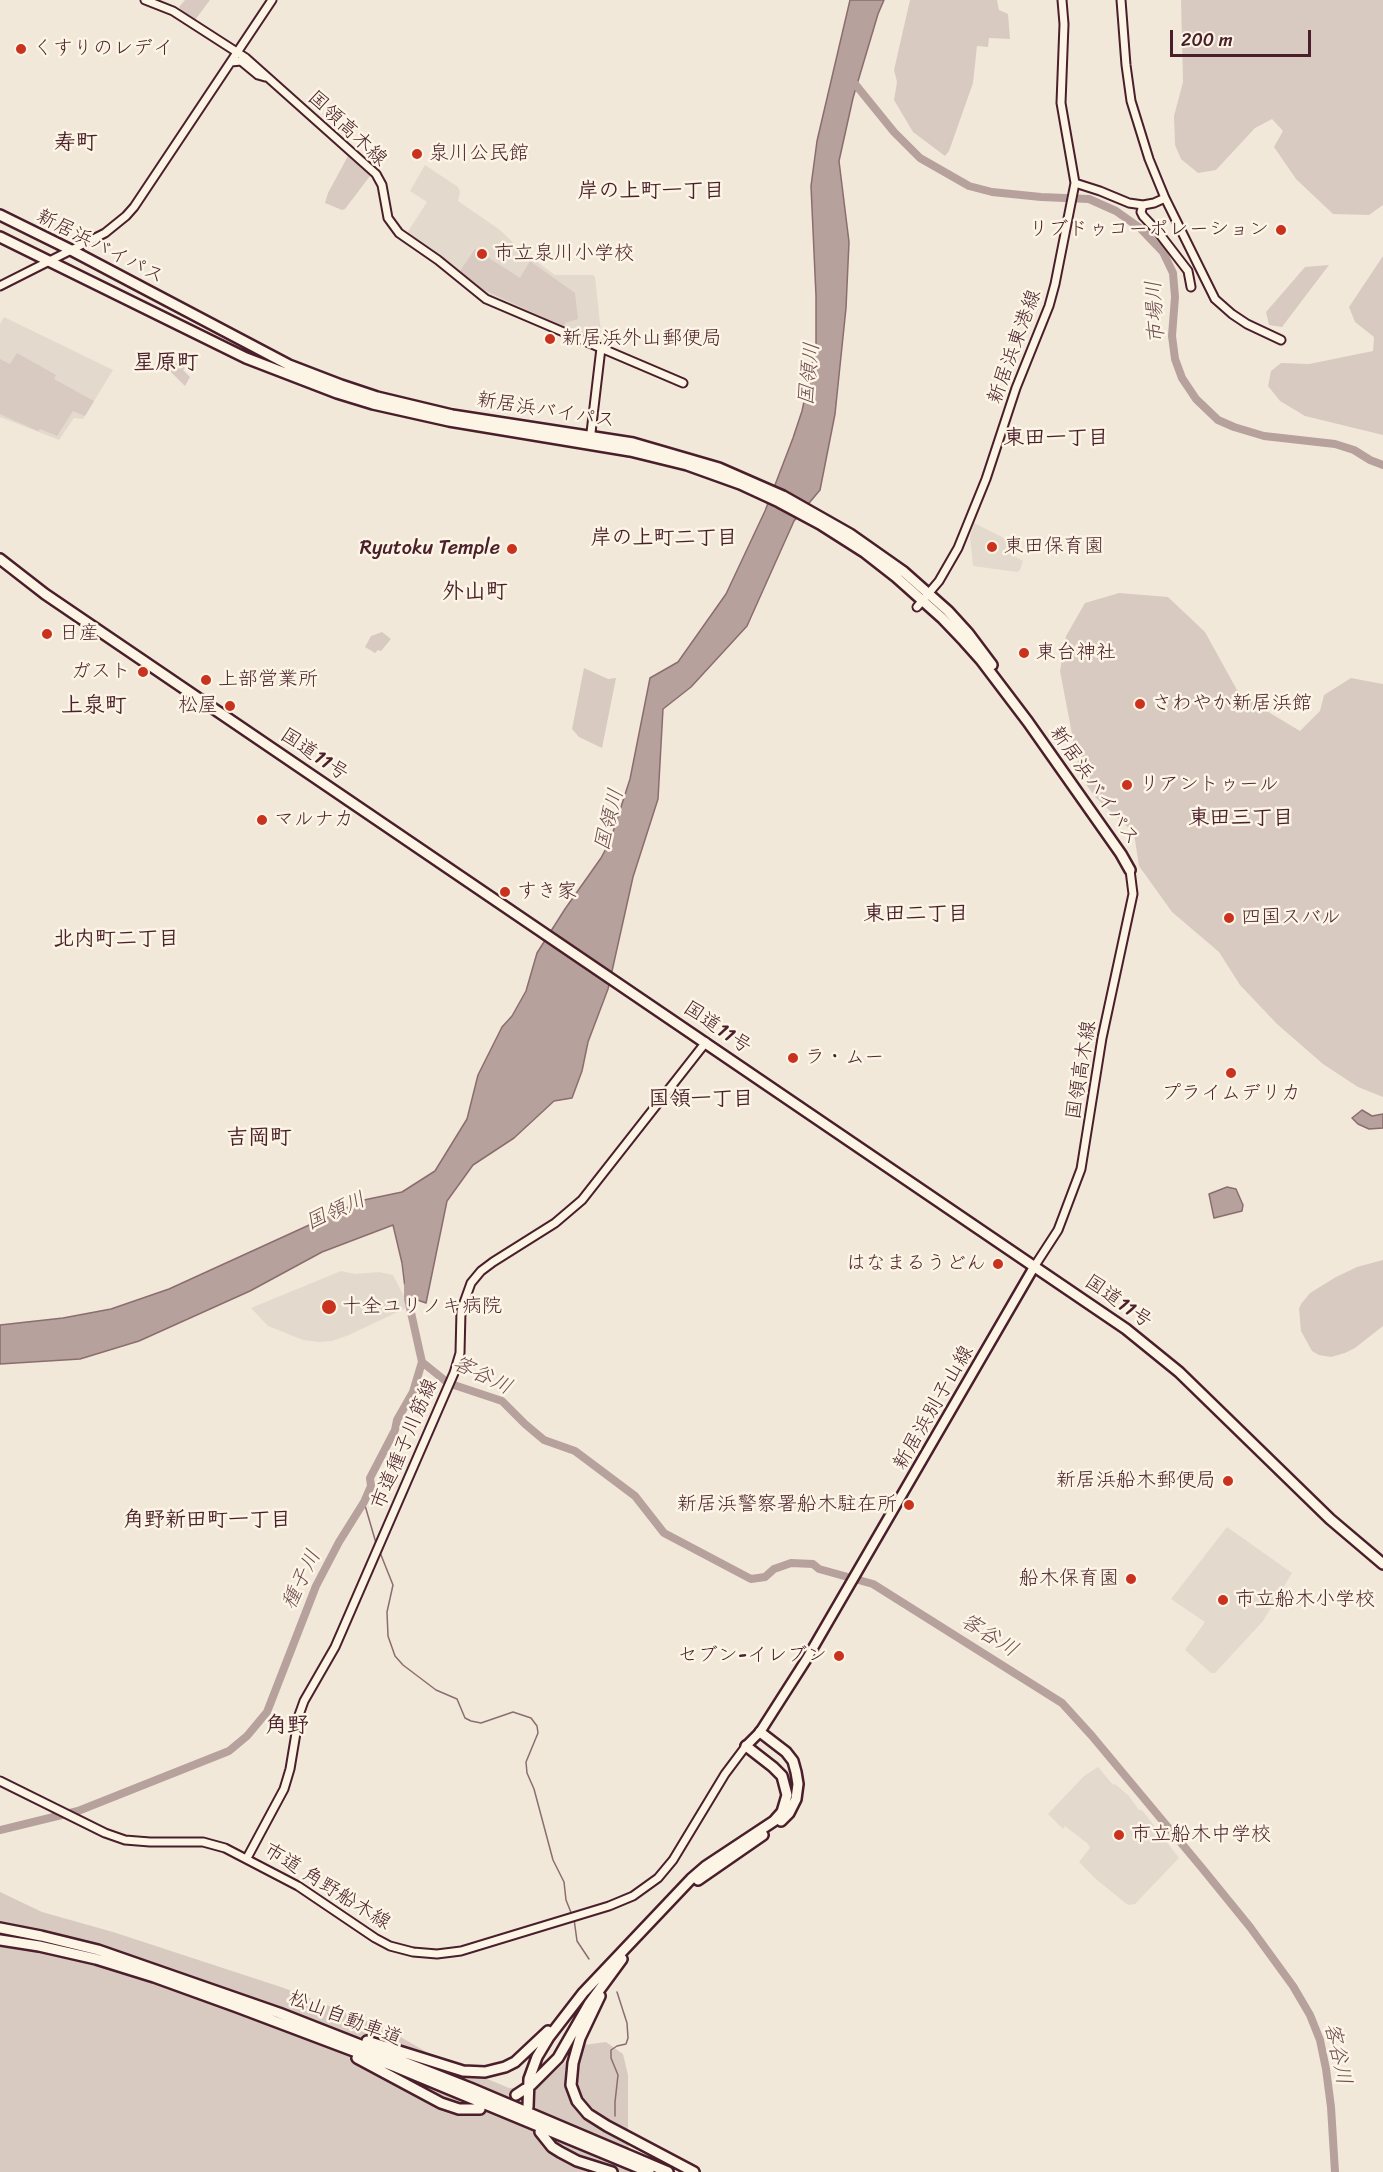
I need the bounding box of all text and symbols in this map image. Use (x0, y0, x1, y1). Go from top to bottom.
scale bar (1173, 18, 1314, 56)
text: 200 m (1181, 24, 1233, 56)
place label: くすりのレデイ (33, 37, 173, 61)
marker: くすりのレデイ (14, 42, 28, 56)
street label: 国領高木線 (302, 86, 392, 172)
district label: 寿町 (54, 130, 98, 156)
place label: 泉川公民館 (429, 142, 529, 166)
marker: 泉川公民館 (410, 147, 424, 161)
district label: 岸の上町一丁目 (578, 179, 724, 205)
street label: 新居浜バイパス (32, 205, 168, 289)
place label: リブドゥコーポレーション (1028, 218, 1269, 242)
marker: リブドゥコーポレーション (1274, 223, 1288, 237)
place label: 市立泉川小学校 (494, 242, 634, 266)
marker: 市立泉川小学校 (475, 247, 489, 261)
water label: 市場川 (1142, 280, 1170, 344)
street label: 新居浜東港線 (983, 287, 1047, 407)
place label: 新居浜外山郵便局 (562, 327, 722, 351)
marker: 新居浜外山郵便局 (543, 332, 557, 346)
water label: 国領川 (794, 341, 826, 407)
district label: 星原町 (133, 350, 199, 376)
street label: 新居浜バイパス (475, 388, 617, 434)
district label: 東田一丁目 (1004, 426, 1108, 452)
district label: 岸の上町二丁目 (591, 526, 737, 552)
place label: 東田保育園 (1004, 535, 1104, 559)
place label: Ryutoku Temple (360, 537, 500, 561)
marker: 東田保育園 (985, 540, 999, 554)
marker: Ryutoku Temple (505, 542, 519, 556)
district label: 外山町 (442, 579, 508, 605)
place label: 日産 (59, 622, 99, 646)
marker: 日産 (40, 627, 54, 641)
place label: 東台神社 (1036, 641, 1116, 665)
marker: 東台神社 (1017, 646, 1031, 660)
place label: ガスト (71, 660, 131, 684)
marker: ガスト (136, 665, 150, 679)
place label: 上部営業所 (218, 668, 318, 692)
marker: 上部営業所 (199, 673, 213, 687)
place label: さわやか新居浜館 (1152, 692, 1312, 716)
district label: 上泉町 (61, 693, 127, 719)
place label: 松屋 (178, 694, 218, 718)
marker: さわやか新居浜館 (1133, 697, 1147, 711)
marker: 松屋 (223, 699, 237, 713)
street label: 新居浜バイパス (1044, 722, 1144, 850)
street label: 国道11号 (275, 723, 353, 787)
place label: リアントゥール (1139, 773, 1279, 797)
marker: リアントゥール (1120, 778, 1134, 792)
water label: 国領川 (590, 786, 630, 854)
district label: 東田三丁目 (1189, 806, 1293, 832)
place label: マルナカ (274, 808, 354, 832)
marker: マルナカ (255, 813, 269, 827)
place label: すき家 (517, 880, 577, 904)
marker: すき家 (498, 885, 512, 899)
district label: 東田二丁目 (864, 902, 968, 928)
place label: 四国スバル (1241, 906, 1341, 930)
marker: 四国スバル (1222, 911, 1236, 925)
district label: 北内町二丁目 (53, 927, 179, 953)
street label: 国道11号 (678, 996, 756, 1060)
street label: 国領高木線 (1062, 1019, 1102, 1121)
place label: ラ・ムー (805, 1046, 884, 1070)
marker: ラ・ムー (786, 1051, 800, 1065)
marker: プライムデリカ (1224, 1066, 1238, 1080)
place label: プライムデリカ (1161, 1082, 1301, 1106)
district label: 国領一丁目 (649, 1087, 753, 1113)
district label: 吉岡町 (226, 1125, 292, 1151)
water label: 国領川 (302, 1188, 370, 1236)
place label: はなまるうどん (846, 1252, 986, 1276)
marker: はなまるうどん (991, 1257, 1005, 1271)
street label: 国道11号 (1080, 1270, 1156, 1334)
place label: 十全ユリノキ病院 (342, 1295, 502, 1319)
marker: 十全ユリノキ病院 (320, 1298, 338, 1316)
street label: 新居浜別子山線 (889, 1341, 979, 1475)
water label: 客谷川 (448, 1351, 516, 1401)
street label: 市道種子川筋線 (367, 1375, 443, 1513)
place label: 新居浜船木郵便局 (1056, 1469, 1216, 1493)
marker: 新居浜船木郵便局 (1221, 1474, 1235, 1488)
place label: 新居浜警察署船木駐在所 (677, 1493, 897, 1517)
marker: 新居浜警察署船木駐在所 (902, 1498, 916, 1512)
district label: 角野新田町一丁目 (123, 1508, 291, 1534)
water label: 種子川 (277, 1546, 327, 1614)
place label: 船木保育園 (1019, 1567, 1119, 1591)
marker: 船木保育園 (1124, 1572, 1138, 1586)
place label: 市立船木小学校 (1235, 1588, 1375, 1612)
marker: 市立船木小学校 (1216, 1593, 1230, 1607)
water label: 客谷川 (956, 1609, 1022, 1663)
place label: セブン-イレブン (678, 1644, 827, 1668)
marker: セブン-イレブン (832, 1649, 846, 1663)
district label: 角野 (265, 1713, 309, 1739)
place label: 市立船木中学校 (1131, 1823, 1271, 1847)
marker: 市立船木中学校 (1112, 1828, 1126, 1842)
street label: 市道 角野船木線 (259, 1838, 395, 1936)
street label: 松山自動車道 (285, 1986, 405, 2052)
water label: 客谷川 (1318, 2021, 1356, 2087)

